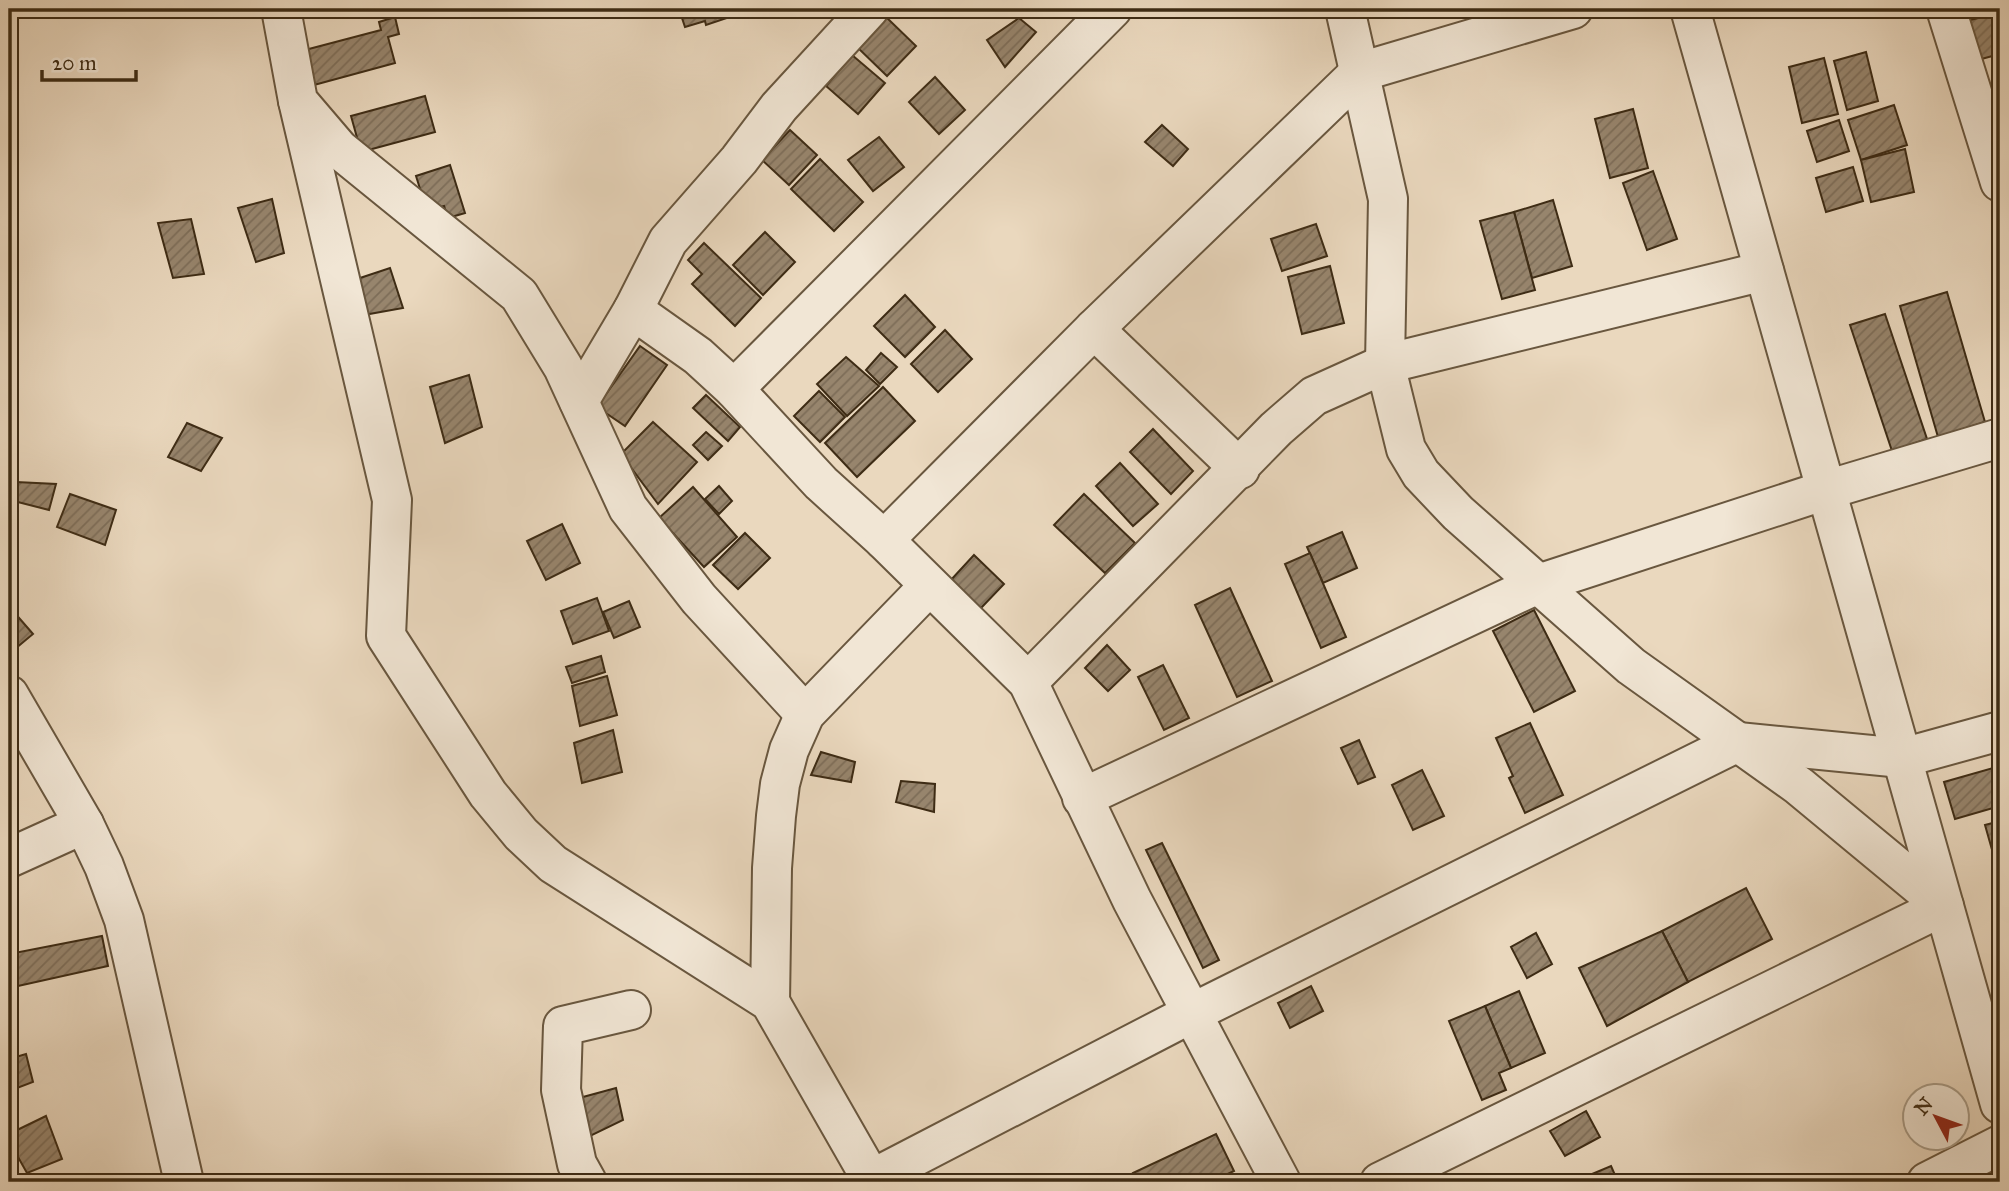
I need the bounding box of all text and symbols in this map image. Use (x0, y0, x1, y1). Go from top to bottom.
scale bar (42, 38, 136, 82)
text: 20 m (52, 50, 97, 76)
north arrow (1900, 1082, 1970, 1152)
text: N (1910, 1093, 1938, 1120)

